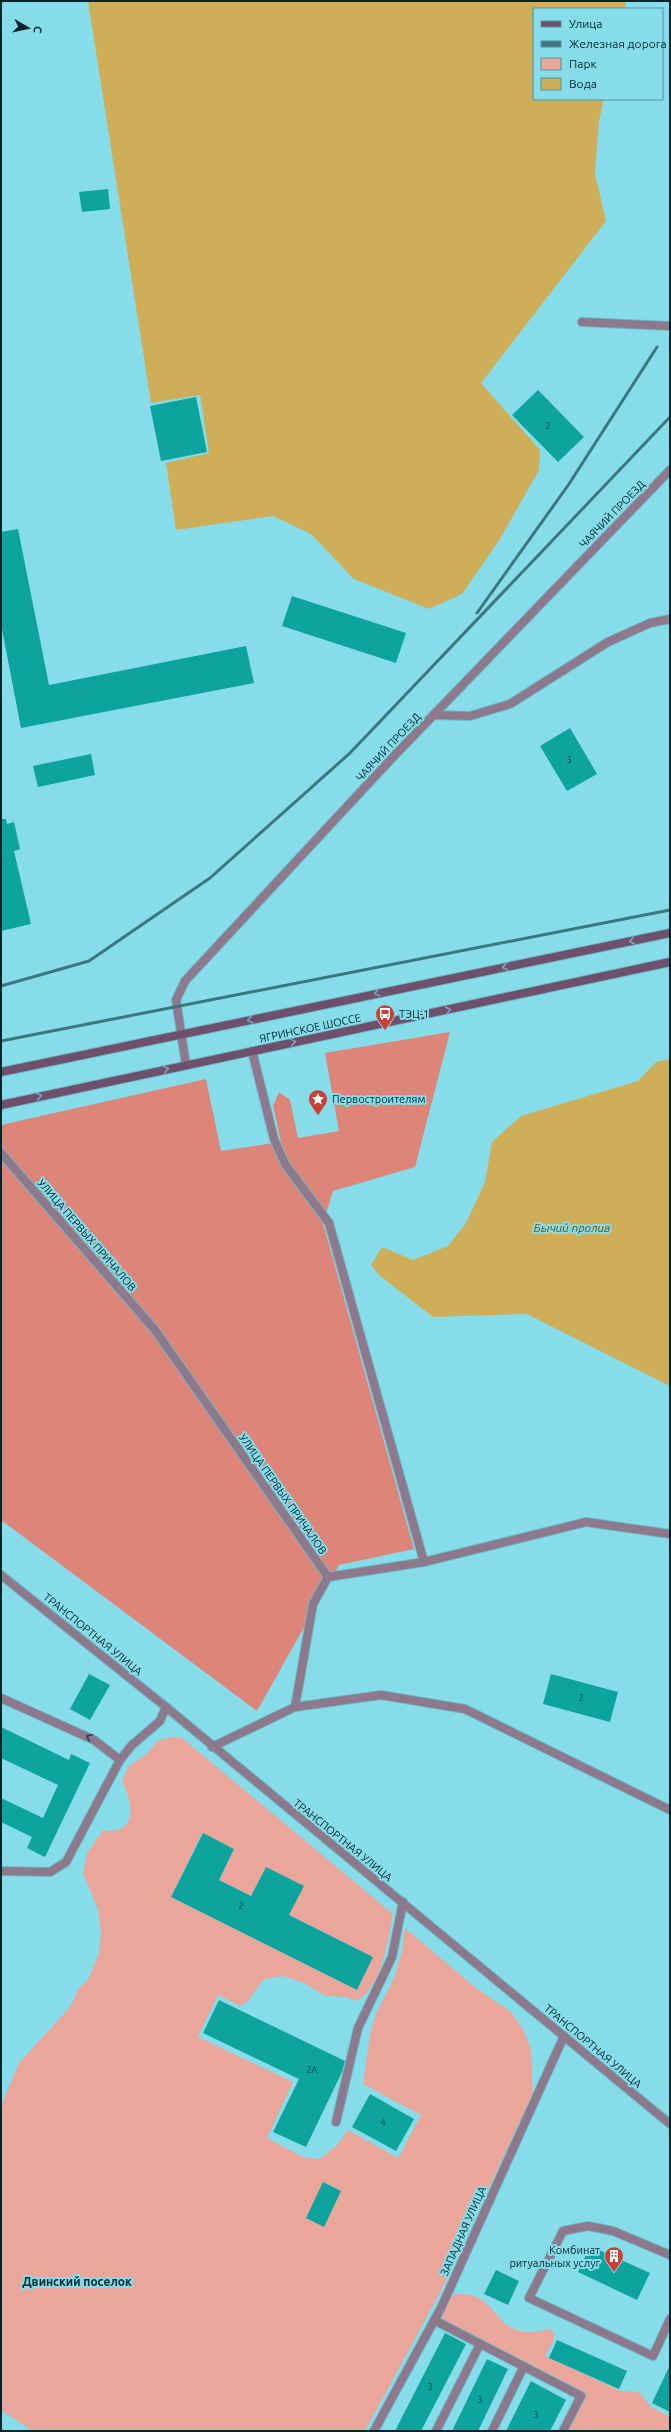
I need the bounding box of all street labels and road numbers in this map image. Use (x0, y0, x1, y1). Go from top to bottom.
street label: ЧАЯЧИЙ ПРОЕЗД (577, 478, 647, 550)
street label: ЧАЯЧИЙ ПРОЕЗД (353, 710, 423, 784)
street label: ЯГРИНСКОЕ ШОССЕ (258, 1011, 362, 1045)
street label: УЛИЦА ПЕРВЫХ ПРИЧАЛОВ (35, 1177, 139, 1293)
street label: УЛИЦА ПЕРВЫХ ПРИЧАЛОВ (237, 1432, 329, 1556)
street label: ТРАНСПОРТНАЯ УЛИЦА (41, 1591, 145, 1678)
street label: ТРАНСПОРТНАЯ УЛИЦА (291, 1797, 395, 1884)
street label: ТРАНСПОРТНАЯ УЛИЦА (542, 2002, 645, 2091)
street label: ЗАПАДНАЯ УЛИЦА (438, 2184, 488, 2278)

